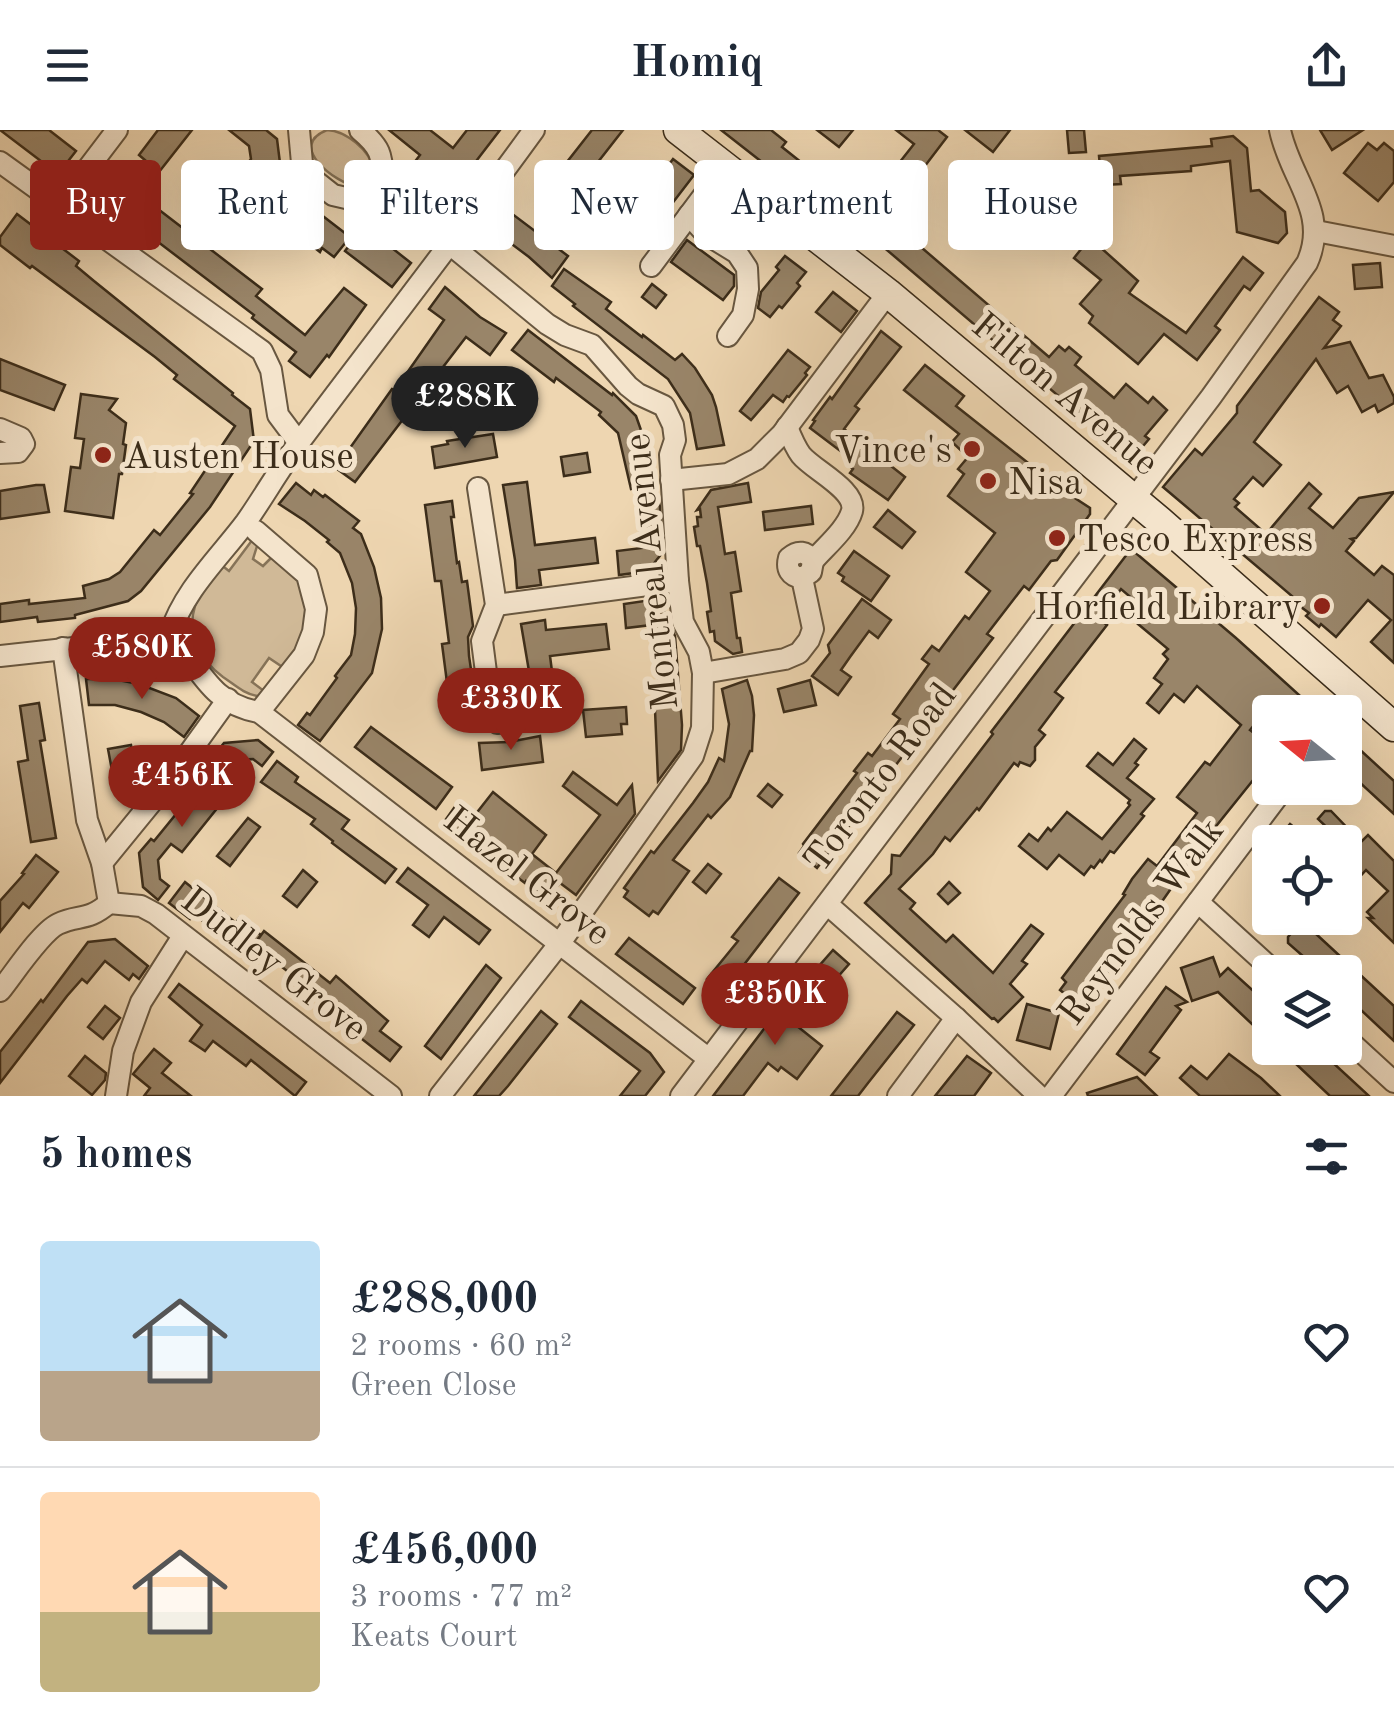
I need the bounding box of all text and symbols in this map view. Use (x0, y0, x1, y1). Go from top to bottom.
icon: menu (40, 38, 95, 93)
icon: share (1299, 38, 1354, 93)
text: Homiq (631, 42, 763, 87)
chip: Buy (30, 160, 161, 250)
chip: Rent (181, 160, 324, 250)
chip: Filters (344, 160, 514, 250)
chip: New (534, 160, 674, 250)
chip: Apartment (694, 160, 928, 250)
chip: House (948, 160, 1113, 250)
street label: Filton Avenue (964, 307, 1164, 484)
pin: £288K (395, 366, 535, 451)
text: £288K (413, 382, 517, 414)
street label: Montreal Avenue (620, 431, 686, 712)
place label: Vince's (834, 433, 952, 471)
marker: Vince's (961, 438, 983, 460)
place label: Austen House (123, 439, 354, 477)
marker: Austen House (92, 444, 114, 466)
place label: Nisa (1008, 465, 1083, 503)
marker: Nisa (977, 470, 999, 492)
place label: Tesco Express (1077, 522, 1313, 560)
marker: Tesco Express (1046, 527, 1068, 549)
place label: Horfield Library (1034, 590, 1302, 628)
marker: Horfield Library (1311, 595, 1333, 617)
pin: £580K (72, 617, 212, 702)
text: £580K (90, 633, 194, 665)
pin: £330K (441, 668, 581, 753)
street label: Toronto Road (798, 677, 965, 880)
text: £330K (459, 684, 563, 716)
north arrow (1252, 695, 1362, 805)
map controls (1252, 695, 1362, 1065)
pin: £456K (112, 745, 252, 830)
text: £456K (130, 761, 234, 793)
street label: Hazel Grove (436, 801, 617, 954)
street label: Reynolds Walk (1053, 812, 1232, 1033)
button: locate (1252, 825, 1362, 935)
street label: Dudley Grove (173, 881, 373, 1049)
button: layers (1252, 955, 1362, 1065)
pin: £350K (705, 963, 845, 1048)
text: £350K (723, 979, 827, 1011)
icon: filters (1299, 1129, 1354, 1184)
text: 5 homes (40, 1135, 192, 1177)
text: £288,000 (350, 1280, 538, 1322)
icon: home (120, 1281, 240, 1401)
icon: heart (1299, 1314, 1354, 1369)
text: 2 rooms · 60 m² (350, 1331, 572, 1363)
text: Green Close (350, 1371, 516, 1403)
text: £456,000 (350, 1531, 538, 1573)
icon: home (120, 1532, 240, 1652)
icon: heart (1299, 1565, 1354, 1620)
text: 3 rooms · 77 m² (350, 1582, 572, 1614)
text: Keats Court (350, 1622, 518, 1654)

